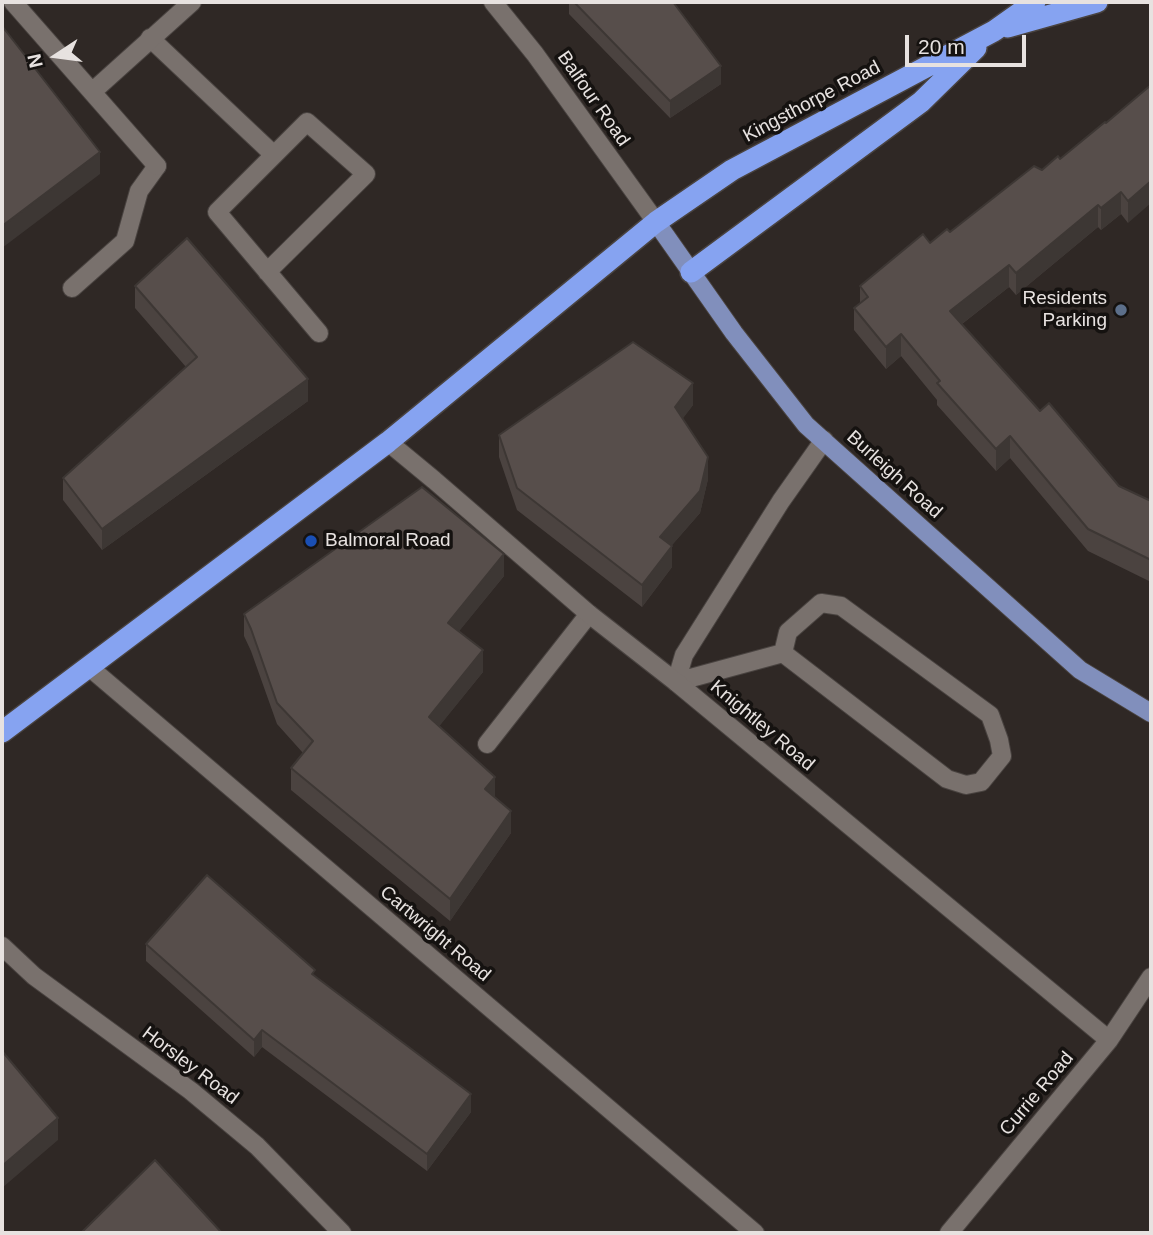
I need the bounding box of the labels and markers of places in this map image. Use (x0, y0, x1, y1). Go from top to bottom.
place label: Residents Parking (1023, 288, 1107, 332)
marker: Residents Parking (1113, 302, 1129, 318)
place label: Balmoral Road (325, 530, 451, 552)
marker: Balmoral Road (303, 533, 319, 549)

